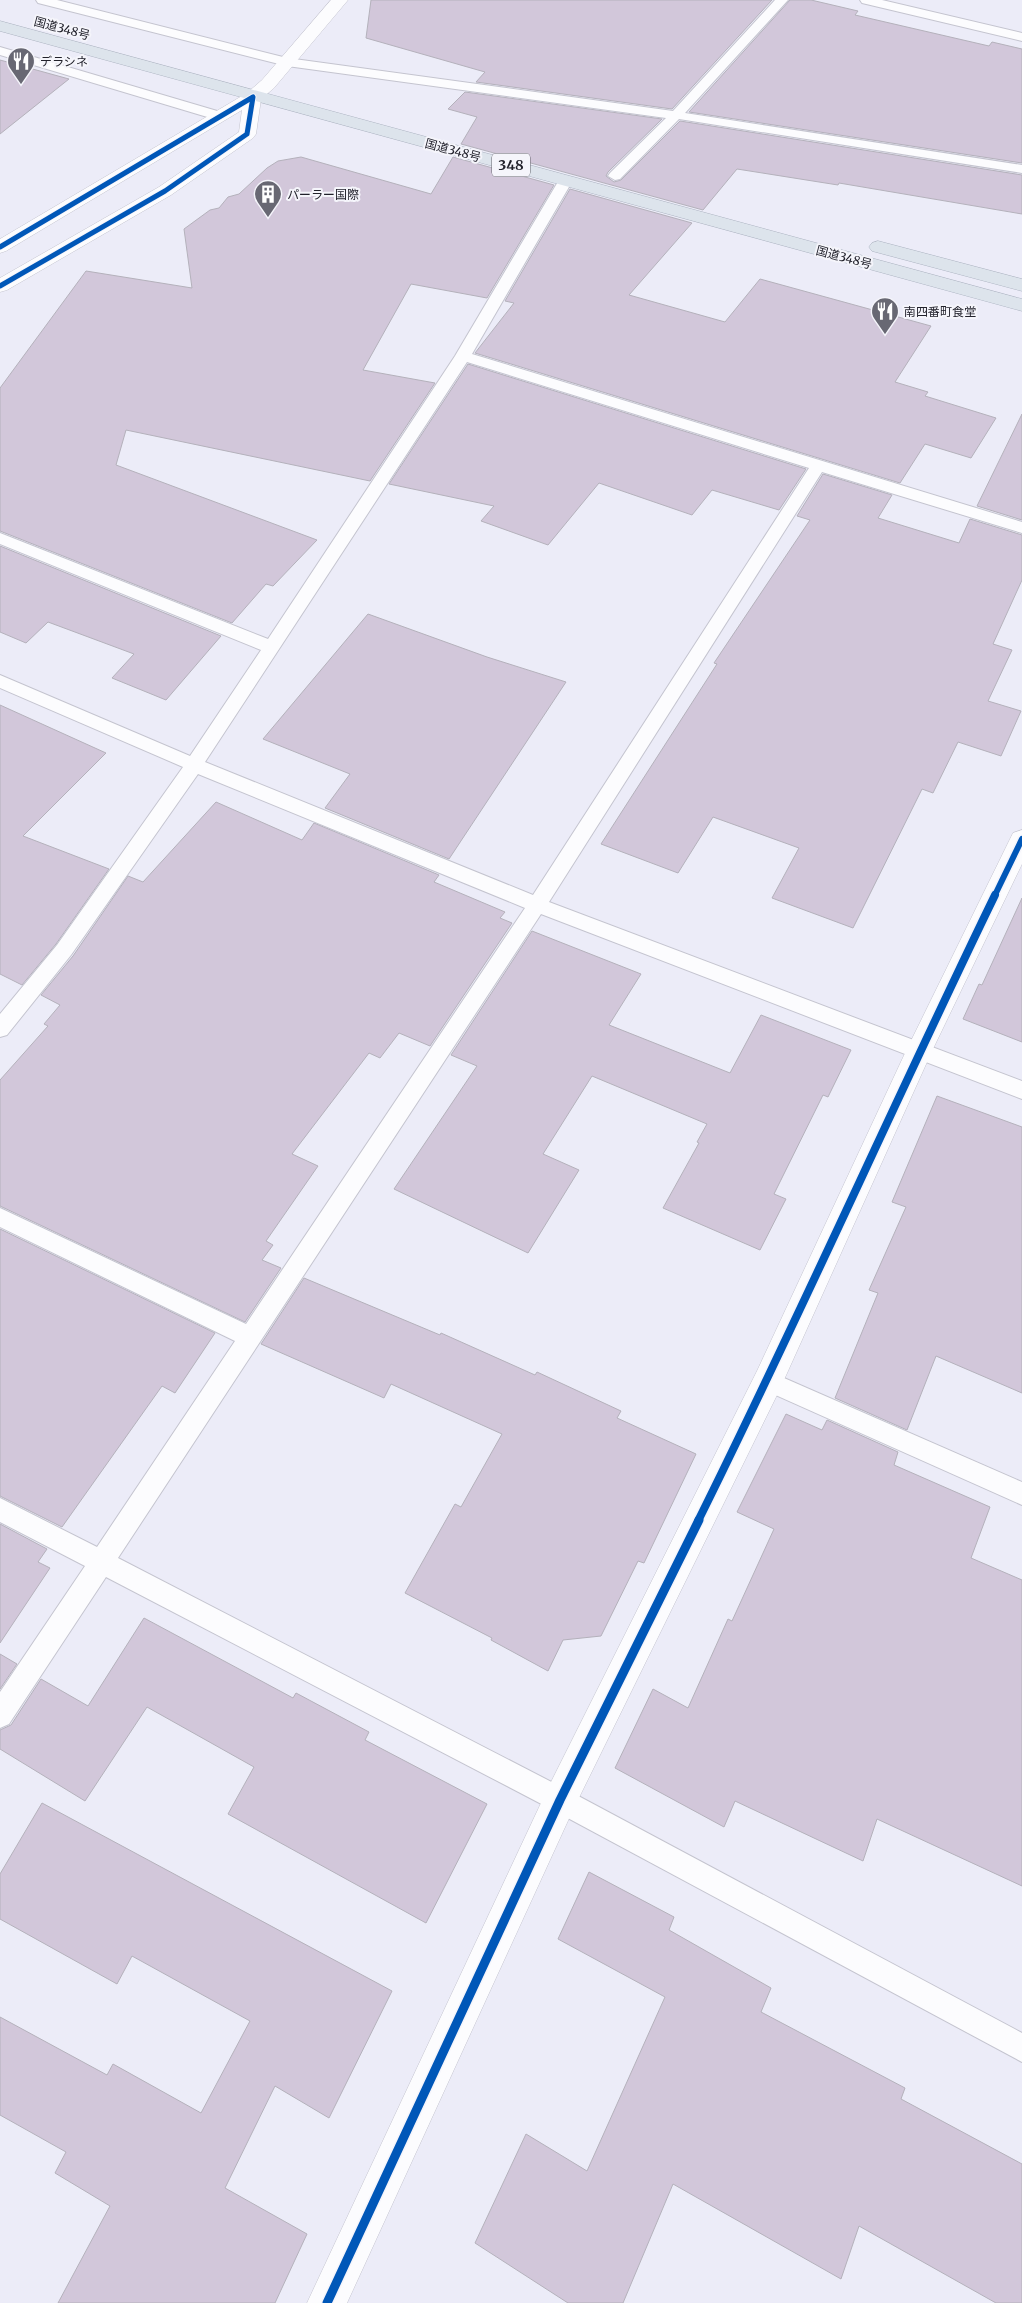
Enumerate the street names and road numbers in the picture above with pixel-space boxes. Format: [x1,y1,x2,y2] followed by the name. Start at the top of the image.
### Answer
[32,13,92,43] street label: 国道348号
[423,135,483,165] street label: 国道348号
[492,154,530,176] road number: 348
[814,242,874,272] street label: 国道348号

